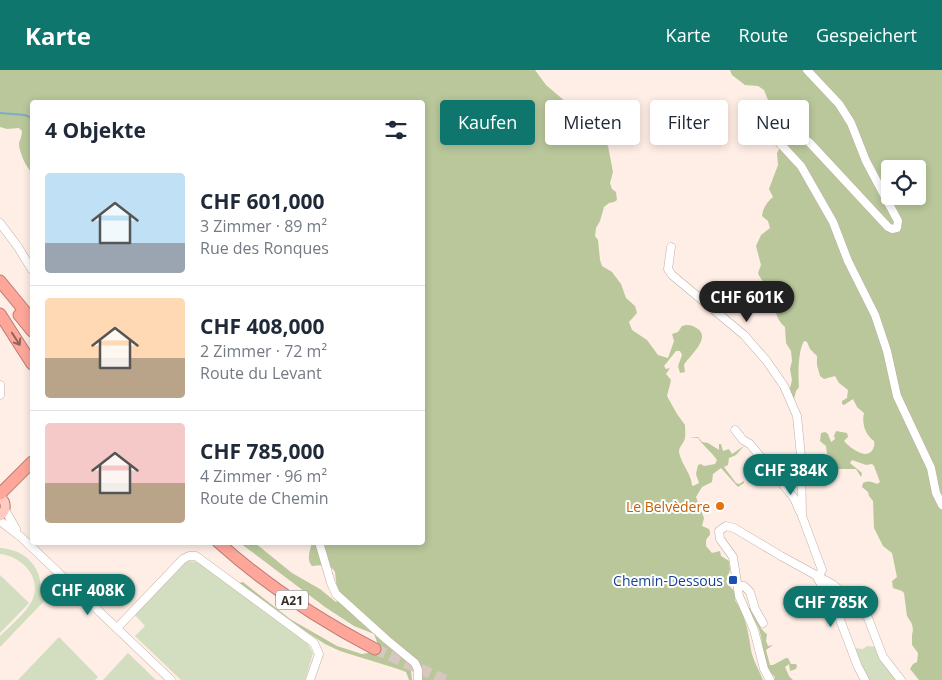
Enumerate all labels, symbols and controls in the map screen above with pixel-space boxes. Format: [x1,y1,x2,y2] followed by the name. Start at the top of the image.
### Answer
[25,19,91,52] text: Karte
[666,23,711,47] text: Karte
[739,23,788,47] text: Route
[816,23,917,47] text: Gespeichert
[440,100,535,145] chip: Kaufen
[545,100,640,145] chip: Mieten
[650,100,728,145] chip: Filter
[738,100,809,145] chip: Neu
[45,116,146,144] text: 4 Objekte
[382,116,410,144] icon: filters
[881,160,926,205] map controls
[881,160,926,205] button: locate
[200,187,324,215] text: CHF 601,000
[85,193,145,253] icon: home
[200,215,327,237] text: 3 Zimmer · 89 m²
[200,237,329,259] text: Rue des Ronques
[695,280,799,323] pin: CHF 601K
[710,286,784,308] text: CHF 601K
[200,312,324,340] text: CHF 408,000
[85,318,145,378] icon: home
[11,332,21,346] one-way arrow
[200,340,327,362] text: 2 Zimmer · 72 m²
[200,362,322,384] text: Route du Levant
[200,437,324,465] text: CHF 785,000
[85,443,145,503] icon: home
[739,454,843,496] pin: CHF 384K
[754,459,828,481] text: CHF 384K
[200,465,327,487] text: 4 Zimmer · 96 m²
[200,487,329,509] text: Route de Chemin
[626,497,710,516] place label: Le Belvèdere
[714,500,726,512] marker: Le Belvèdere
[613,571,723,590] place label: Chemin-Dessous
[36,574,140,616] pin: CHF 408K
[727,574,739,586] marker: Chemin-Dessous
[51,579,125,601] text: CHF 408K
[779,586,883,628] pin: CHF 785K
[276,590,308,610] road number: A21
[794,591,868,613] text: CHF 785K

